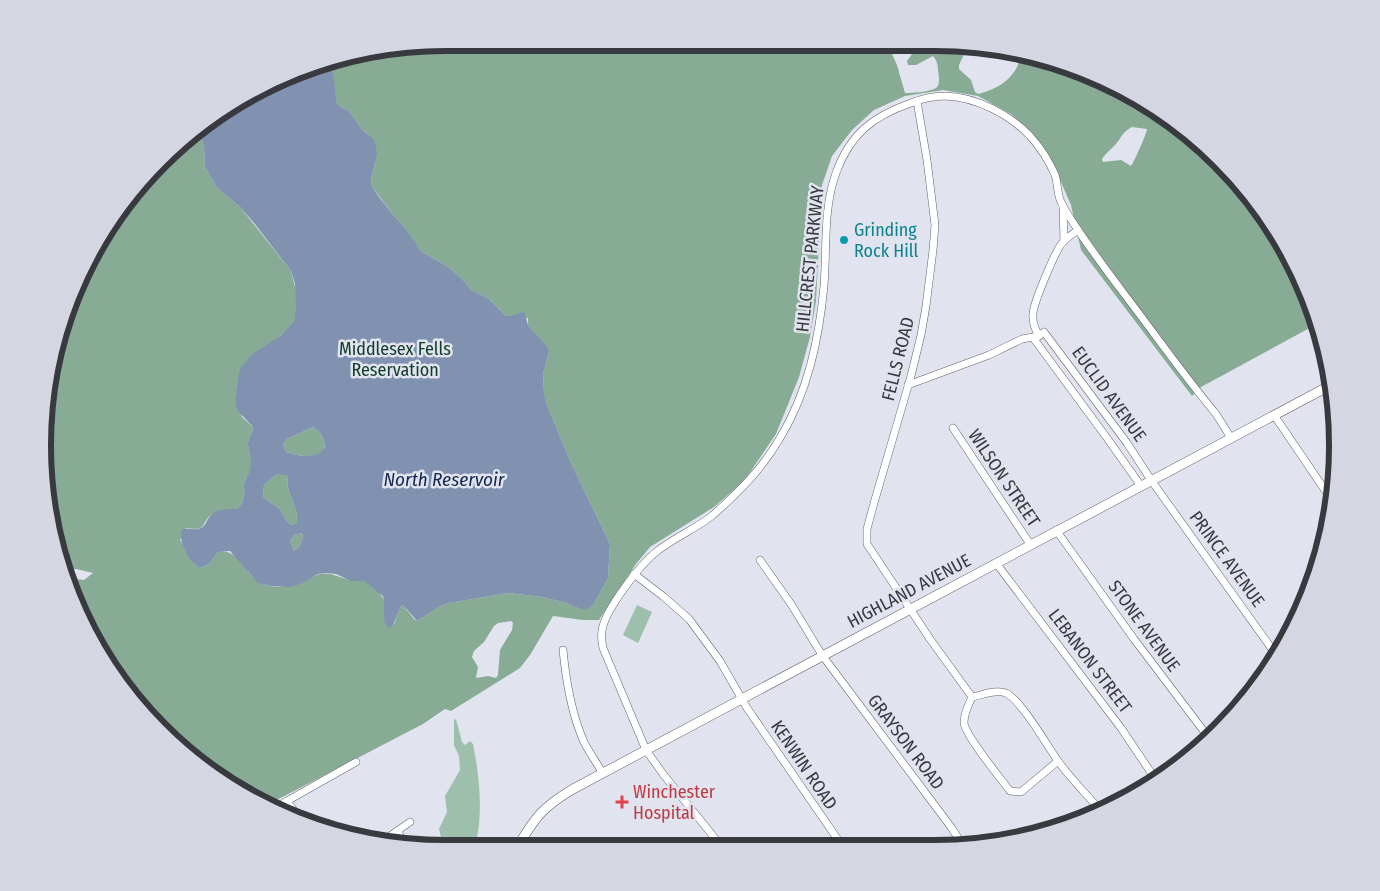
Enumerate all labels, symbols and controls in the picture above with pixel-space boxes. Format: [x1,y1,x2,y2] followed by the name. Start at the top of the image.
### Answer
[791,185,829,333] street label: HILLCREST PARKWAY
[854,219,919,262] place label: Grinding Rock Hill
[838,234,850,246] marker: Grinding Rock Hill
[877,315,919,403] street label: FELLS ROAD
[339,338,451,381] park label: Middlesex Fells Reservation
[1067,342,1151,446] street label: EUCLID AVENUE
[963,425,1045,532] street label: WILSON STREET
[384,468,506,491] water label: North Reservoir
[1185,507,1269,611] street label: PRINCE AVENUE
[843,549,975,633] street label: HIGHLAND AVENUE
[1103,576,1185,676] street label: STONE AVENUE
[1044,604,1137,718] street label: LEBANON STREET
[863,690,949,794] street label: GRAYSON ROAD
[766,716,842,814] street label: KENWIN ROAD
[633,781,716,824] place label: Winchester Hospital
[615,795,629,809] marker: Winchester Hospital

